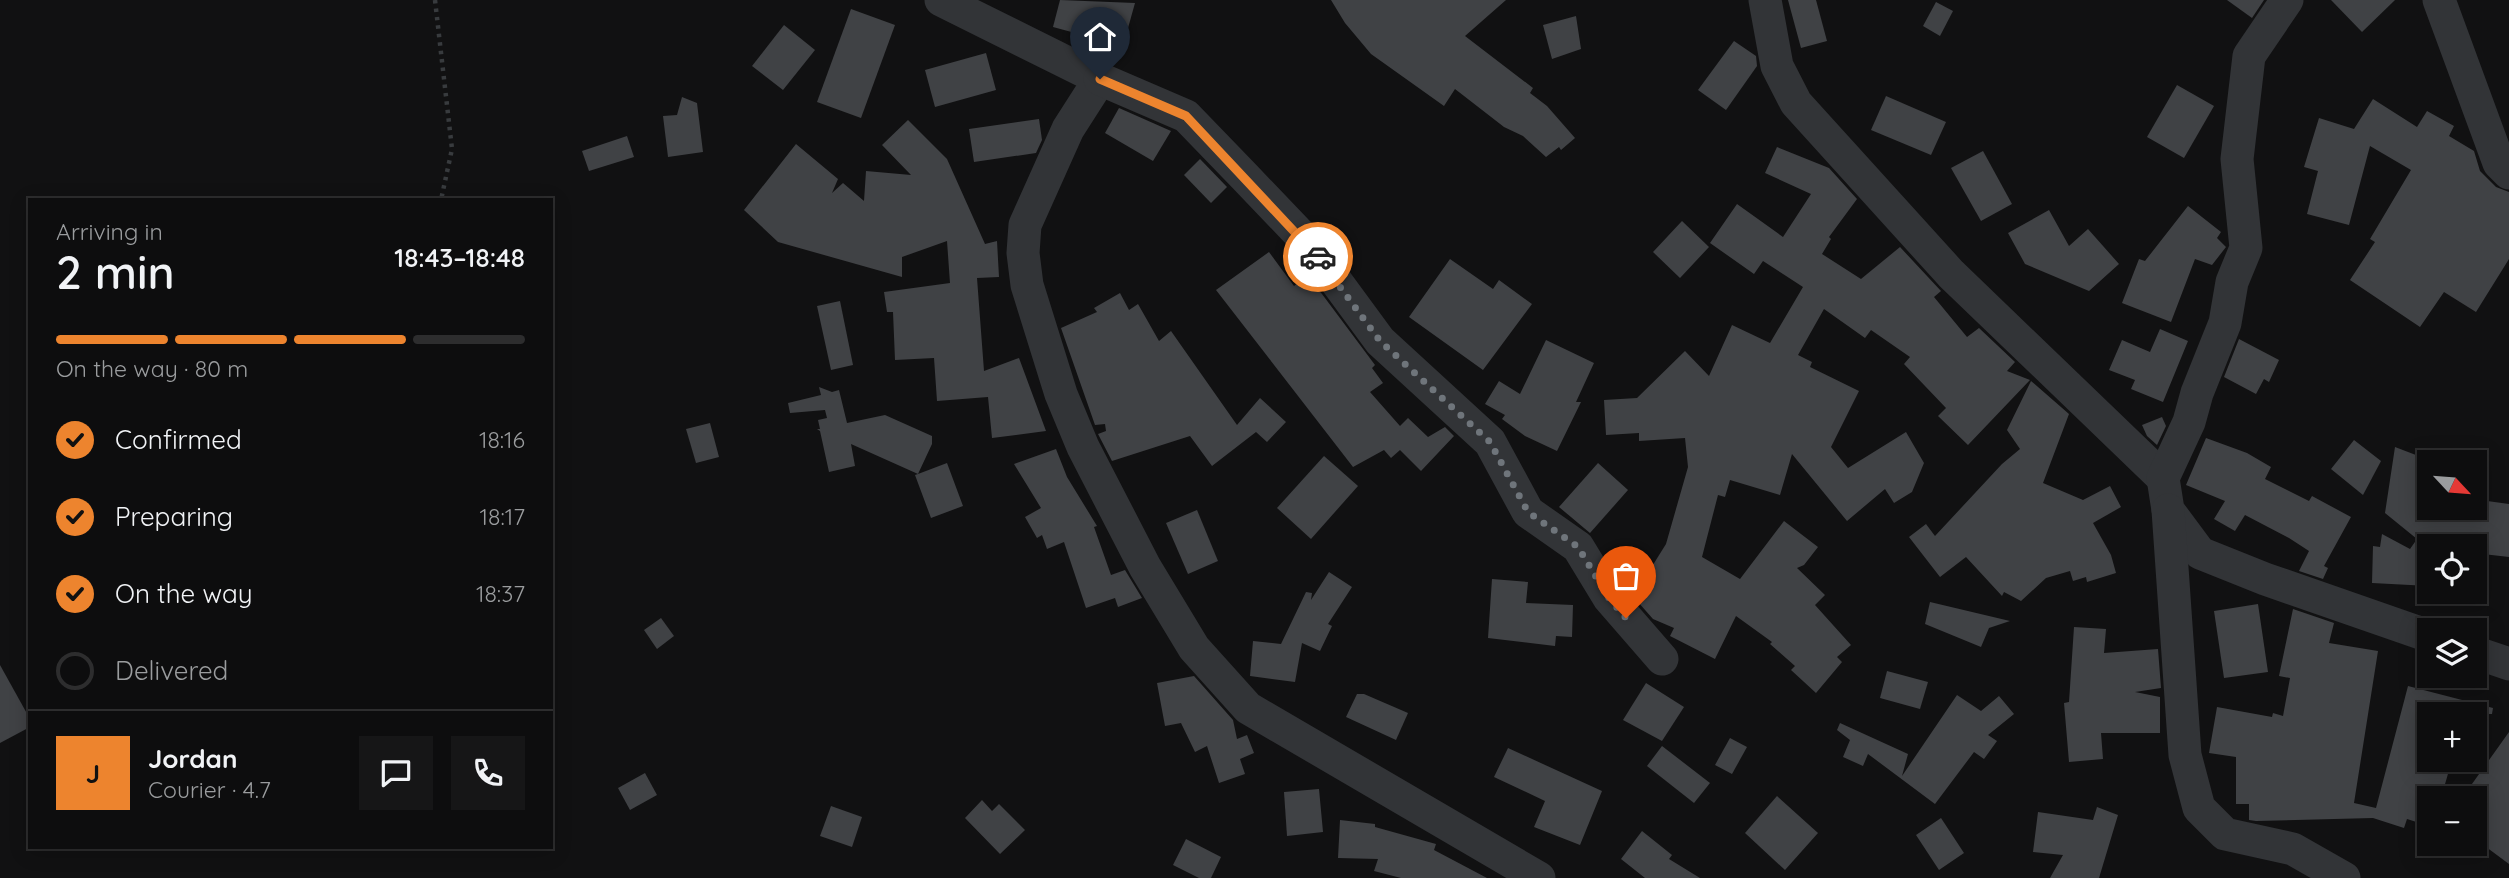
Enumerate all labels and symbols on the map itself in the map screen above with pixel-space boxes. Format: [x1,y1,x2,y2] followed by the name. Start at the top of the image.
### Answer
[1070,7,1130,79] pin
[1283,222,1353,292] courier
[2417,450,2487,520] north arrow
[1596,546,1656,618] pin

